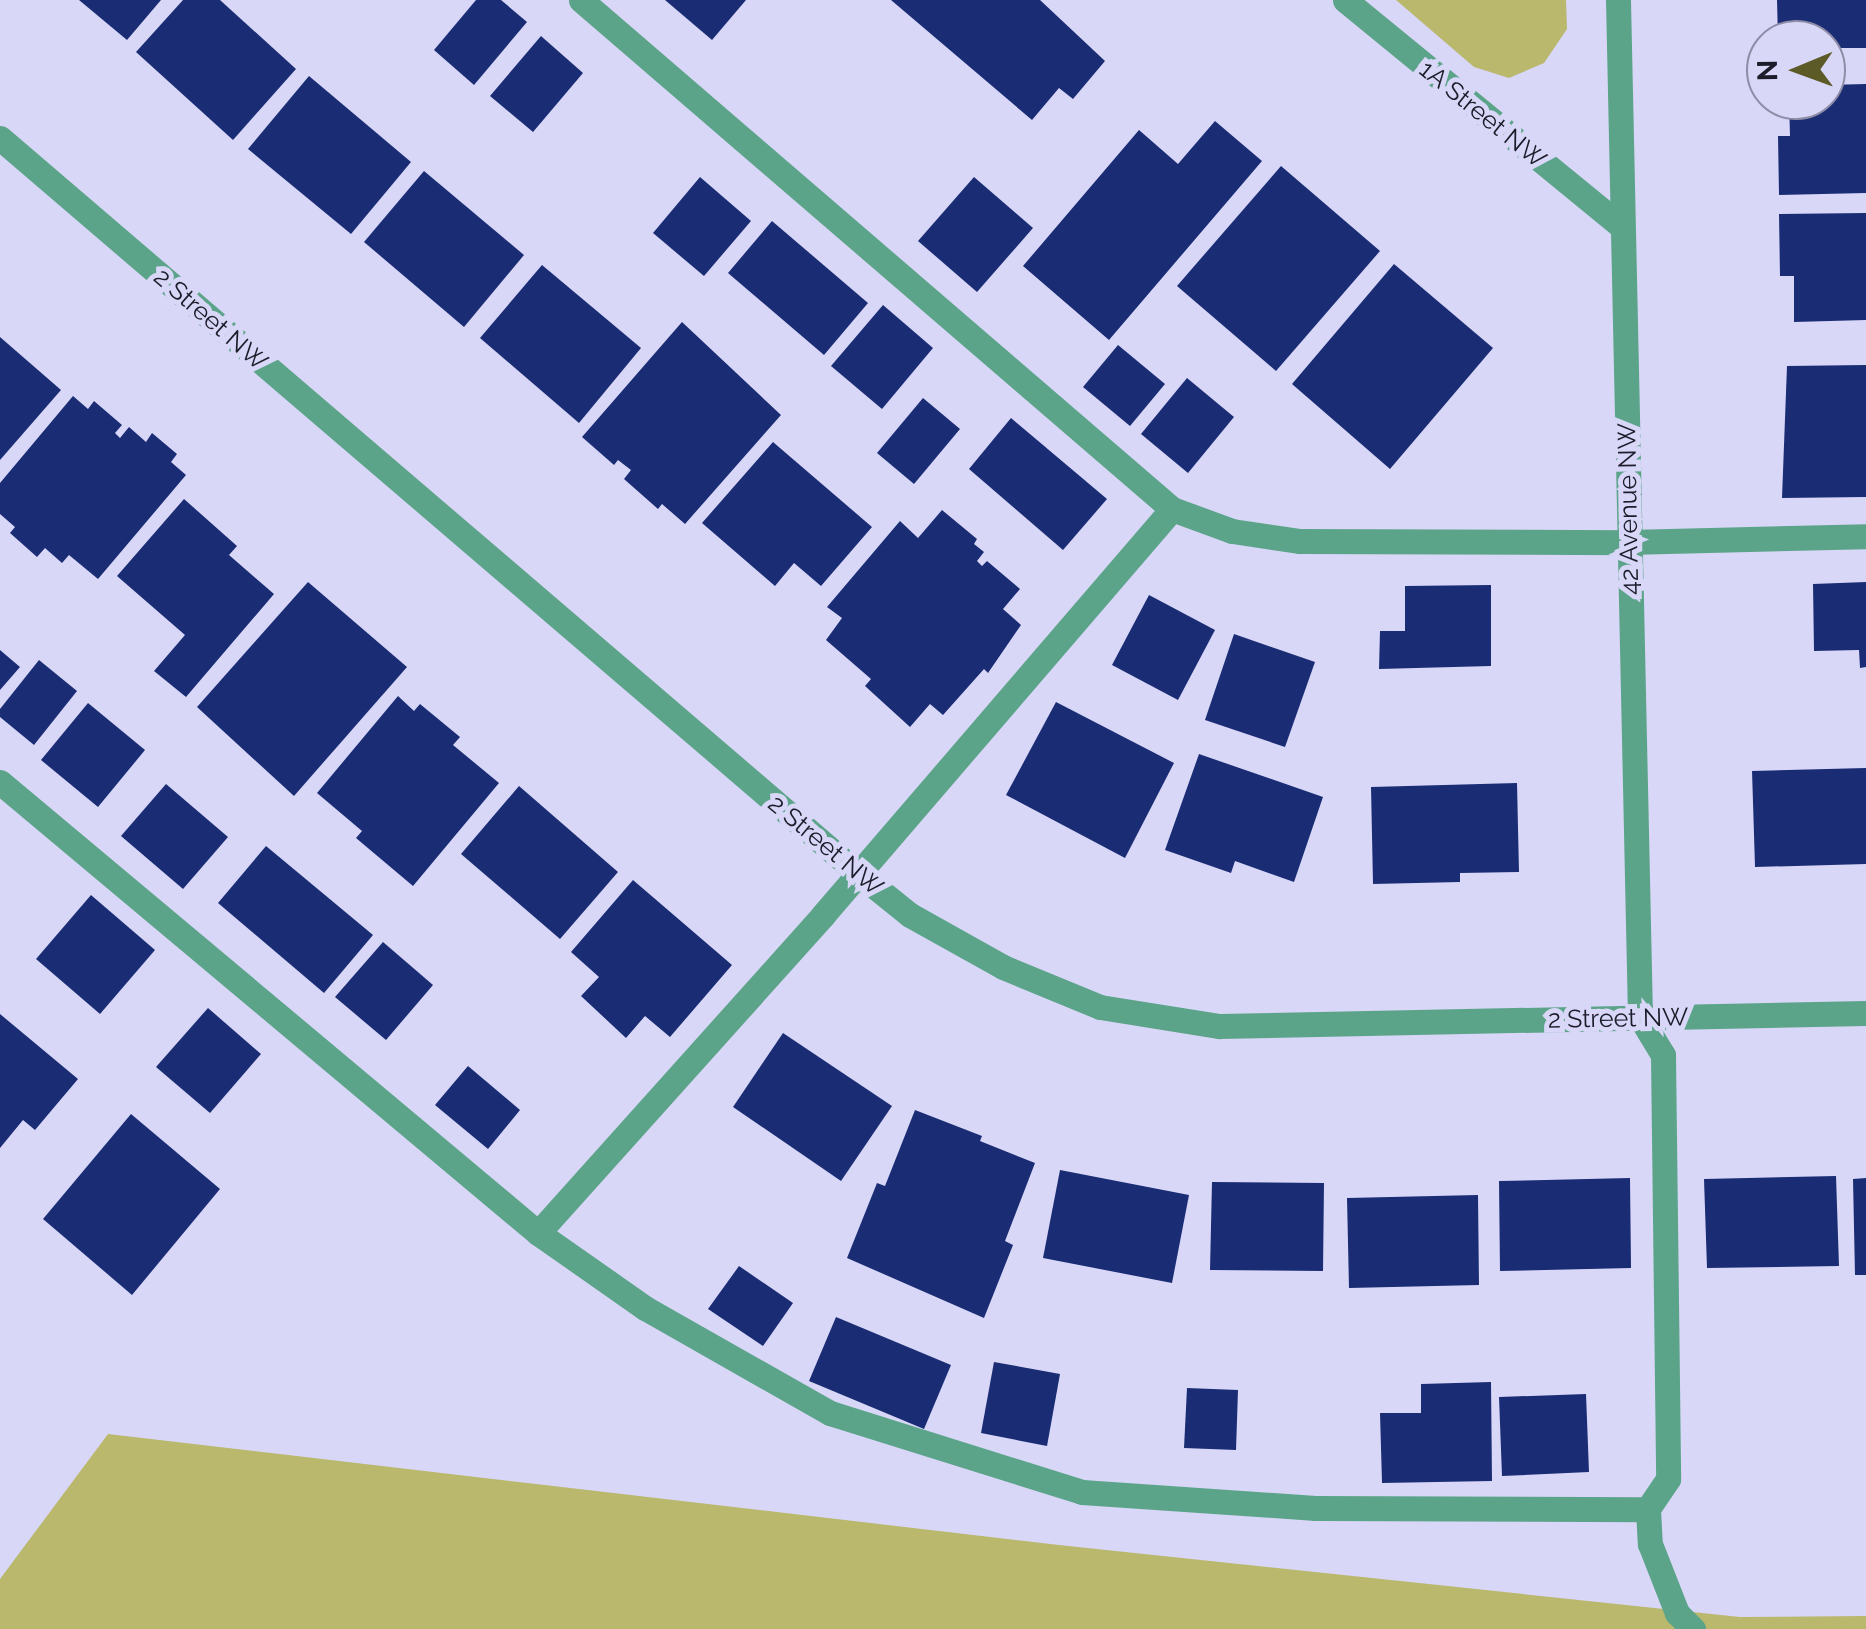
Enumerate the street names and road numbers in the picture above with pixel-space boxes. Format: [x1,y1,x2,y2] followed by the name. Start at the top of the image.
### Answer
[1413,54,1553,174] street label: 1A Street NW
[148,262,274,376] street label: 2 Street NW
[1611,422,1645,596] street label: 42 Avenue NW
[763,788,889,902] street label: 2 Street NW
[1547,1002,1689,1034] street label: 2 Street NW

